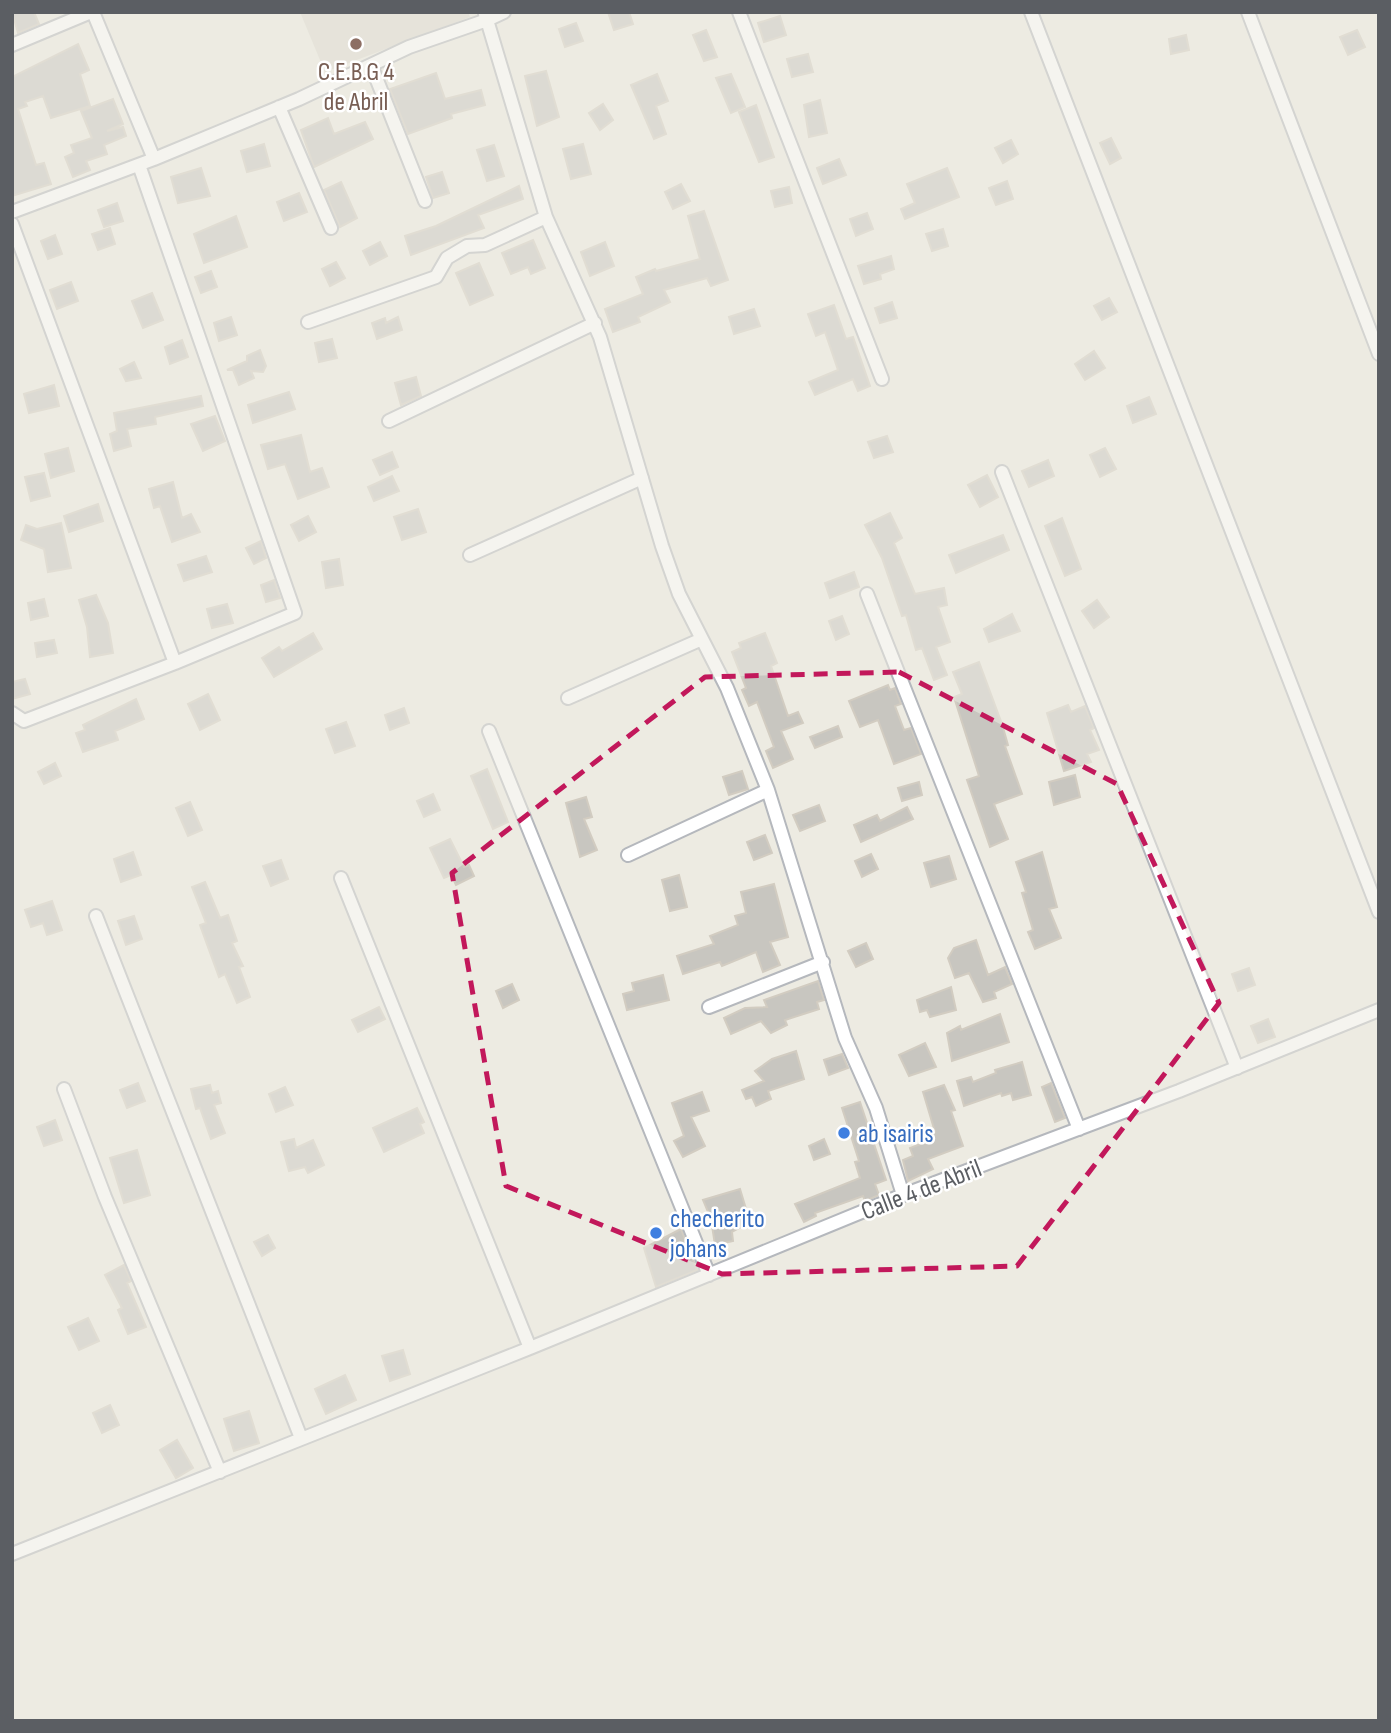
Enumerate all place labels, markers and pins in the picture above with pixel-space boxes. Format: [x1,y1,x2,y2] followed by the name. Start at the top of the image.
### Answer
[348,36,364,52] marker: C.E.B.G 4 de Abril
[318,57,394,118] place label: C.E.B.G 4 de Abril
[858,1119,933,1150] place label: ab isairis
[836,1125,852,1141] marker: ab isairis
[669,1204,765,1265] place label: checherito johans
[648,1225,664,1241] marker: checherito johans

